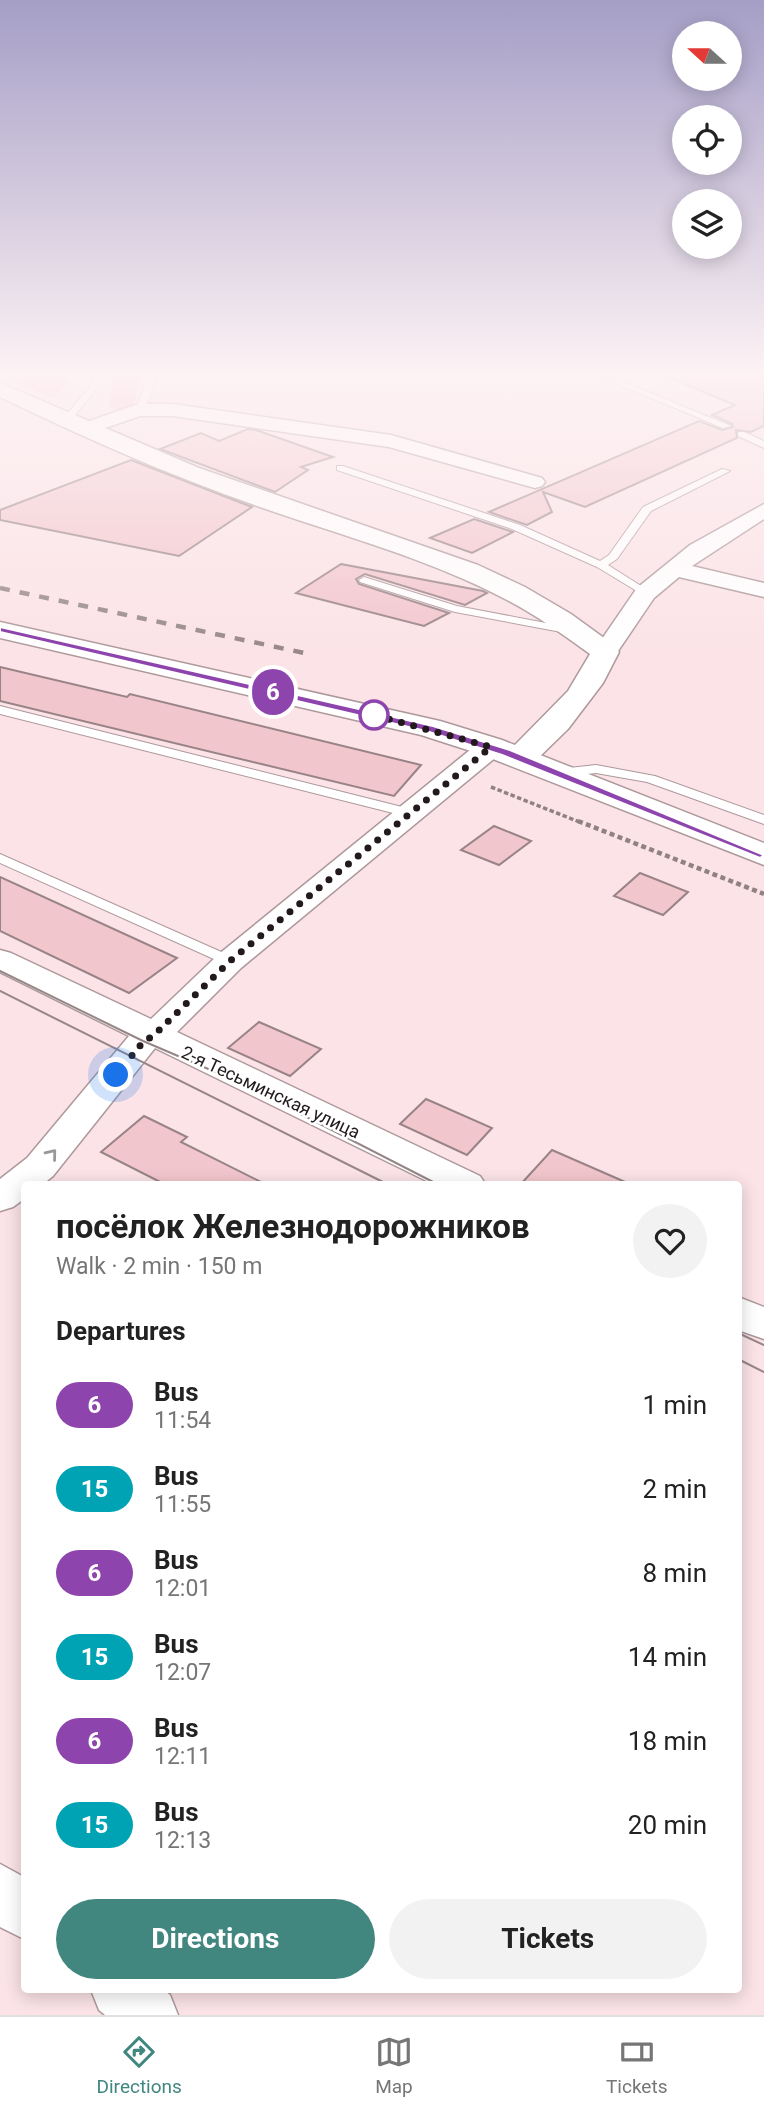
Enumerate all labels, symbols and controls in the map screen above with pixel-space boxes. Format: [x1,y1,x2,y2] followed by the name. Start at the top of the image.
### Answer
[672,21,742,91] north arrow
[672,21,742,259] map controls
[672,105,742,175] button: locate
[672,189,742,259] button: layers
[250,669,296,715] line badge: 6
[266,678,280,706] text: 6
[359,700,389,730] unlabelled marker
[178,1041,364,1143] street label: 2-я Тесьминская улица
[98,1057,133,1092] your location
[43,1149,56,1161] one-way arrow
[633,1204,707,1278] button: heart
[56,1207,530,1246] text: посёлок Железнодорожников
[56,1253,262,1280] text: Walk · 2 min · 150 m
[56,1316,186,1346] text: Departures
[154,1377,199,1407] text: Bus
[642,1390,707,1420] text: 1 min
[88,1391,101,1419] text: 6
[154,1407,211,1434] text: 11:54
[154,1461,199,1491] text: Bus
[642,1474,707,1504] text: 2 min
[81,1475,108,1503] text: 15
[154,1491,211,1518] text: 11:55
[154,1545,199,1575] text: Bus
[642,1558,707,1588] text: 8 min
[88,1559,101,1587] text: 6
[154,1575,211,1602] text: 12:01
[154,1629,199,1659] text: Bus
[628,1642,707,1672] text: 14 min
[81,1643,108,1671] text: 15
[154,1659,211,1686] text: 12:07
[154,1713,199,1743] text: Bus
[628,1726,707,1756] text: 18 min
[88,1727,101,1755] text: 6
[154,1743,211,1770] text: 12:11
[154,1797,199,1827] text: Bus
[628,1810,707,1840] text: 20 min
[81,1811,108,1839] text: 15
[154,1827,211,1854] text: 12:13
[56,1899,375,1979] button: Directions
[389,1899,707,1979] button: Tickets
[97,2033,182,2098] tab: Directions
[375,2033,413,2098] tab: Map
[606,2033,667,2098] tab: Tickets

